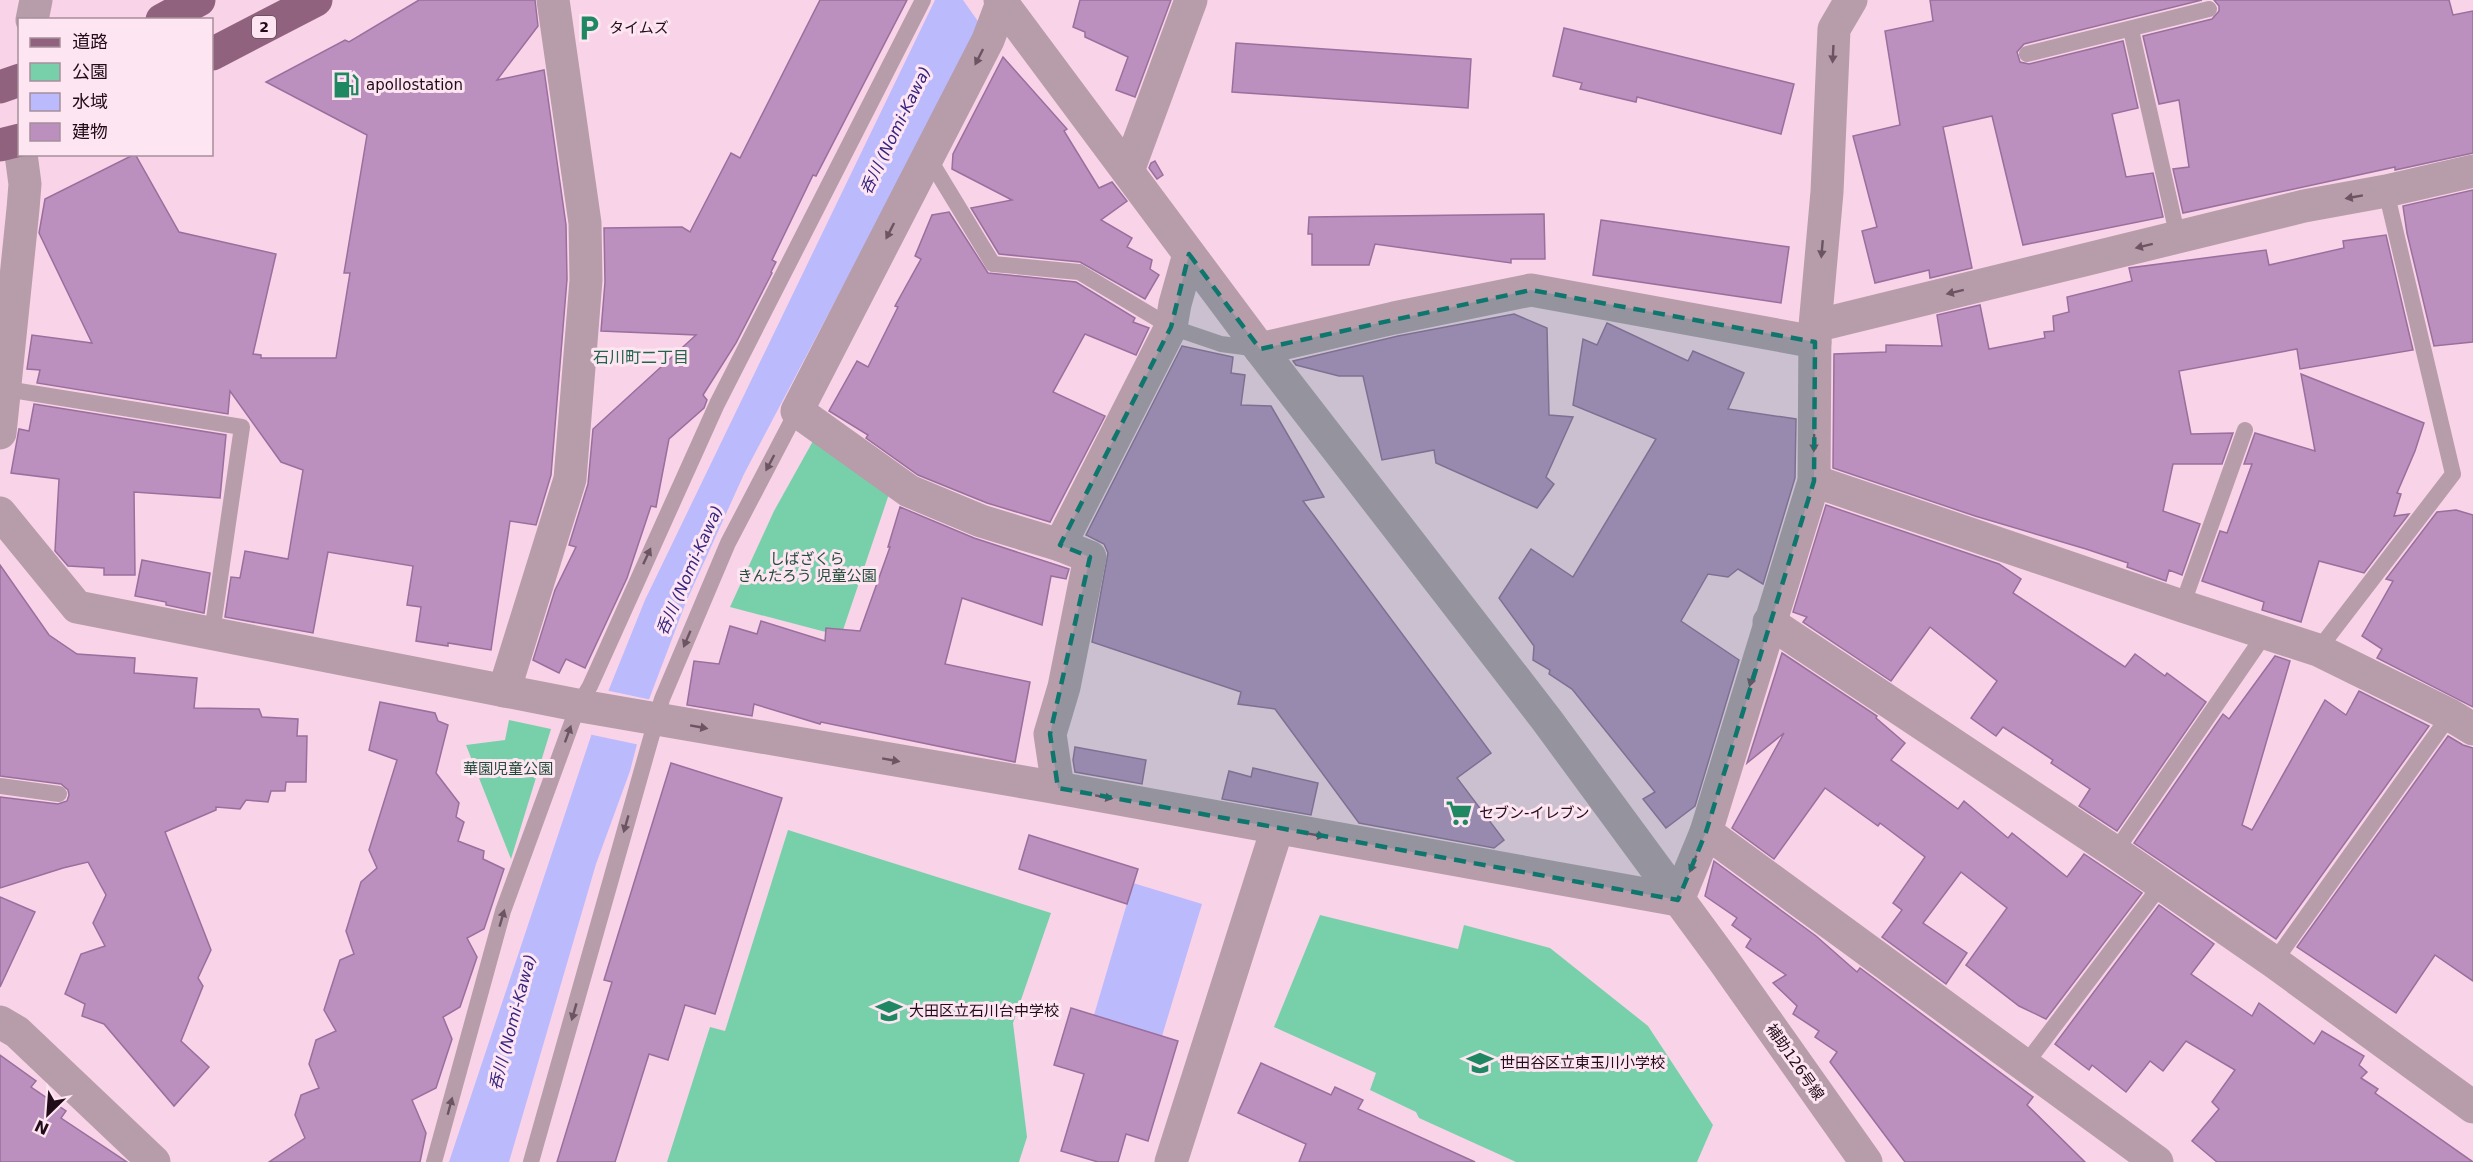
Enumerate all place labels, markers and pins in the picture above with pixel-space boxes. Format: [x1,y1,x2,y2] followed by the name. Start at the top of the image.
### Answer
[574,13,604,43] parking icon: タイムズ
[609,19,669,37] place label: タイムズ
[331,70,361,100] fuel station icon: apollostation
[366,76,463,94] place label: apollostation
[1444,798,1474,828] supermarket icon: セブン-イレブン
[1479,804,1589,822] place label: セブン-イレブン
[874,996,904,1026] school or university icon: 大田区立石川台中学校
[909,1002,1059,1020] place label: 大田区立石川台中学校
[1465,1048,1495,1078] school or university icon: 世田谷区立東玉川小学校
[1500,1054,1665,1072] place label: 世田谷区立東玉川小学校

